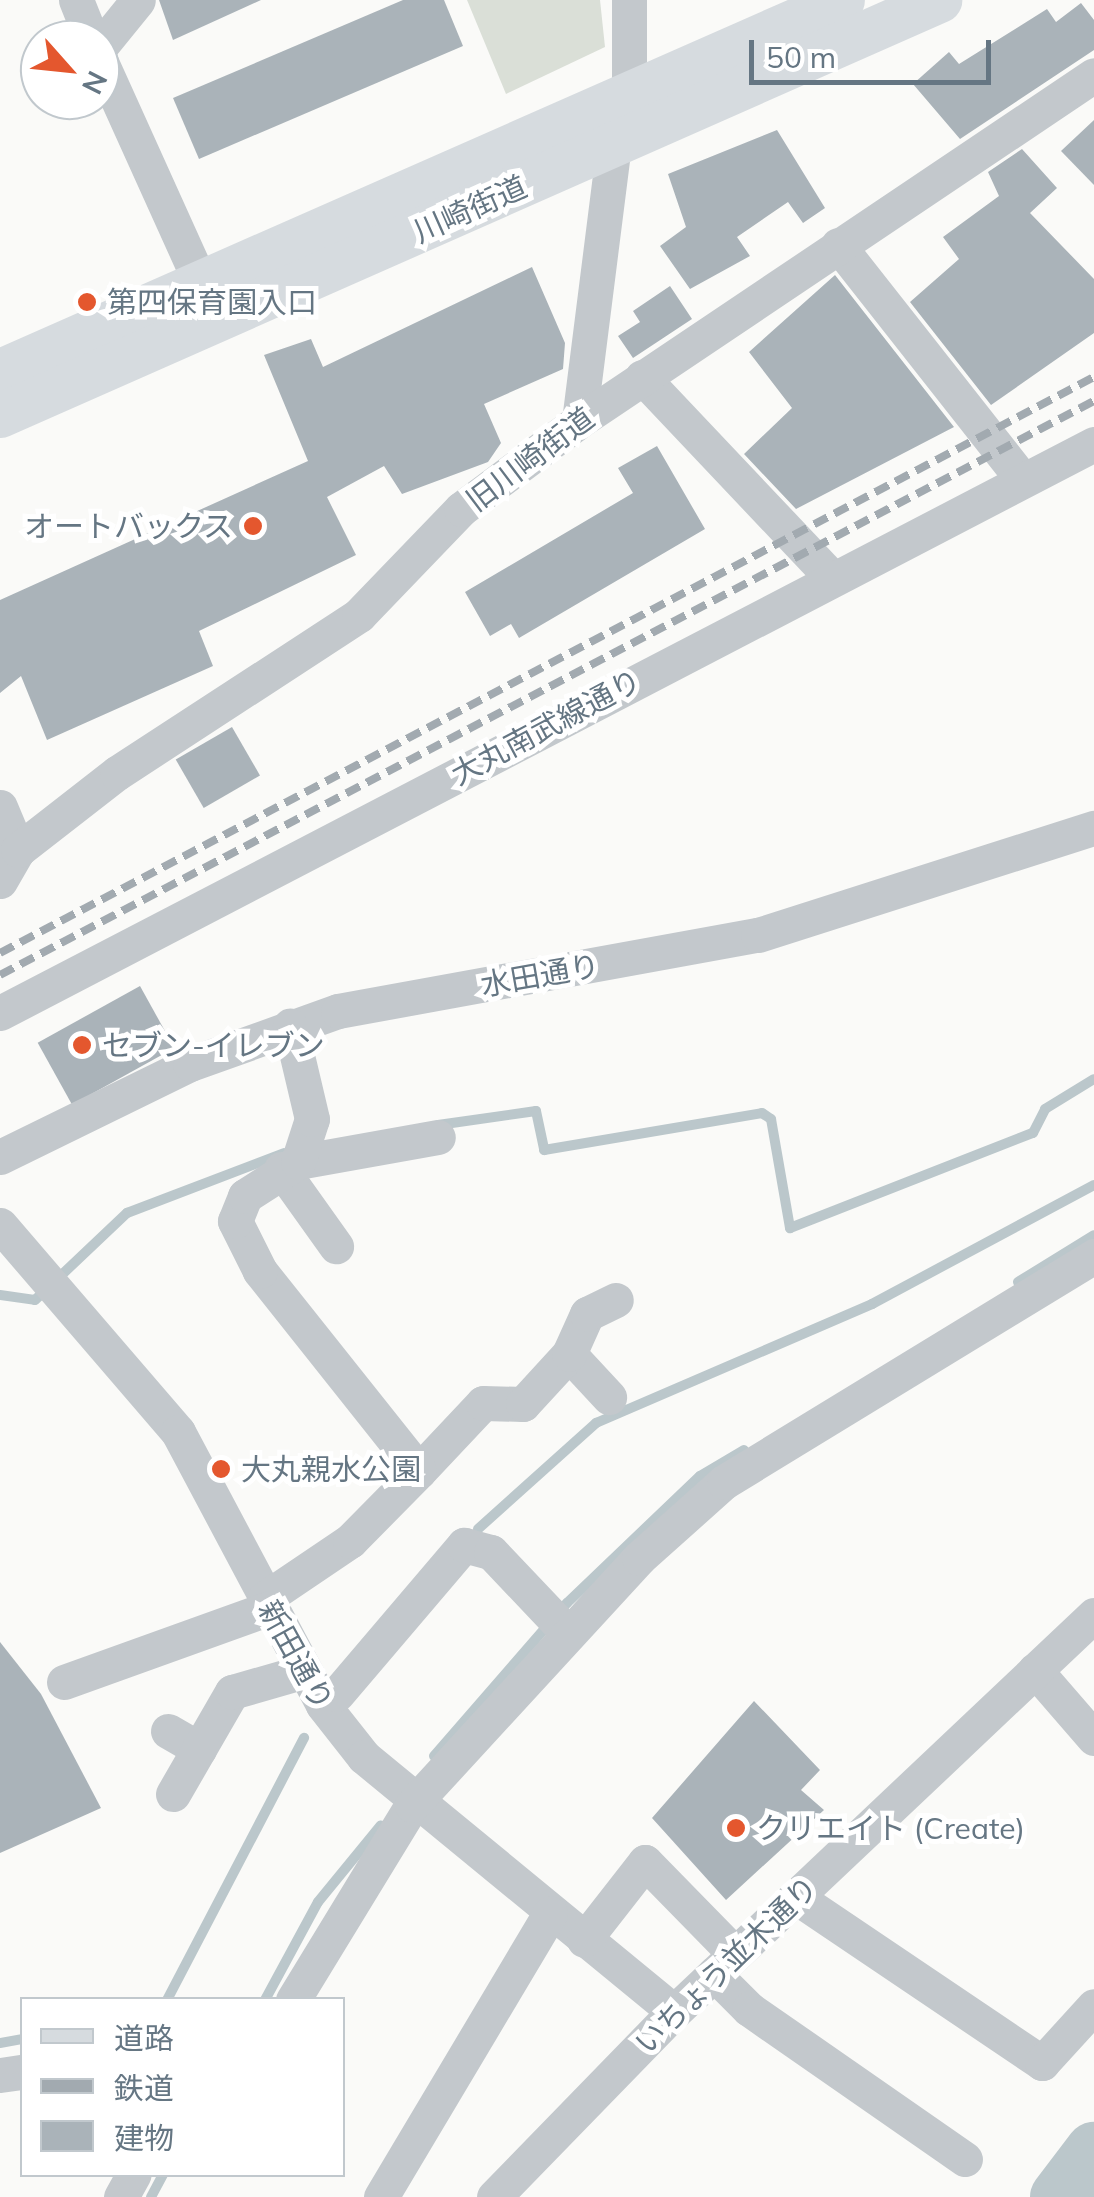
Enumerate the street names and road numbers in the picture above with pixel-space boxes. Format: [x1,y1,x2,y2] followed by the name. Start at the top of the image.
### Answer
[408,168,532,250] street label: 川崎街道
[459,399,601,519] street label: 旧川崎街道
[445,662,647,792] street label: 大丸南武線通り
[478,947,602,1003] street label: 水田通り
[251,1594,341,1716] street label: 新田通り
[627,1869,825,2061] street label: いちょう並木通り

